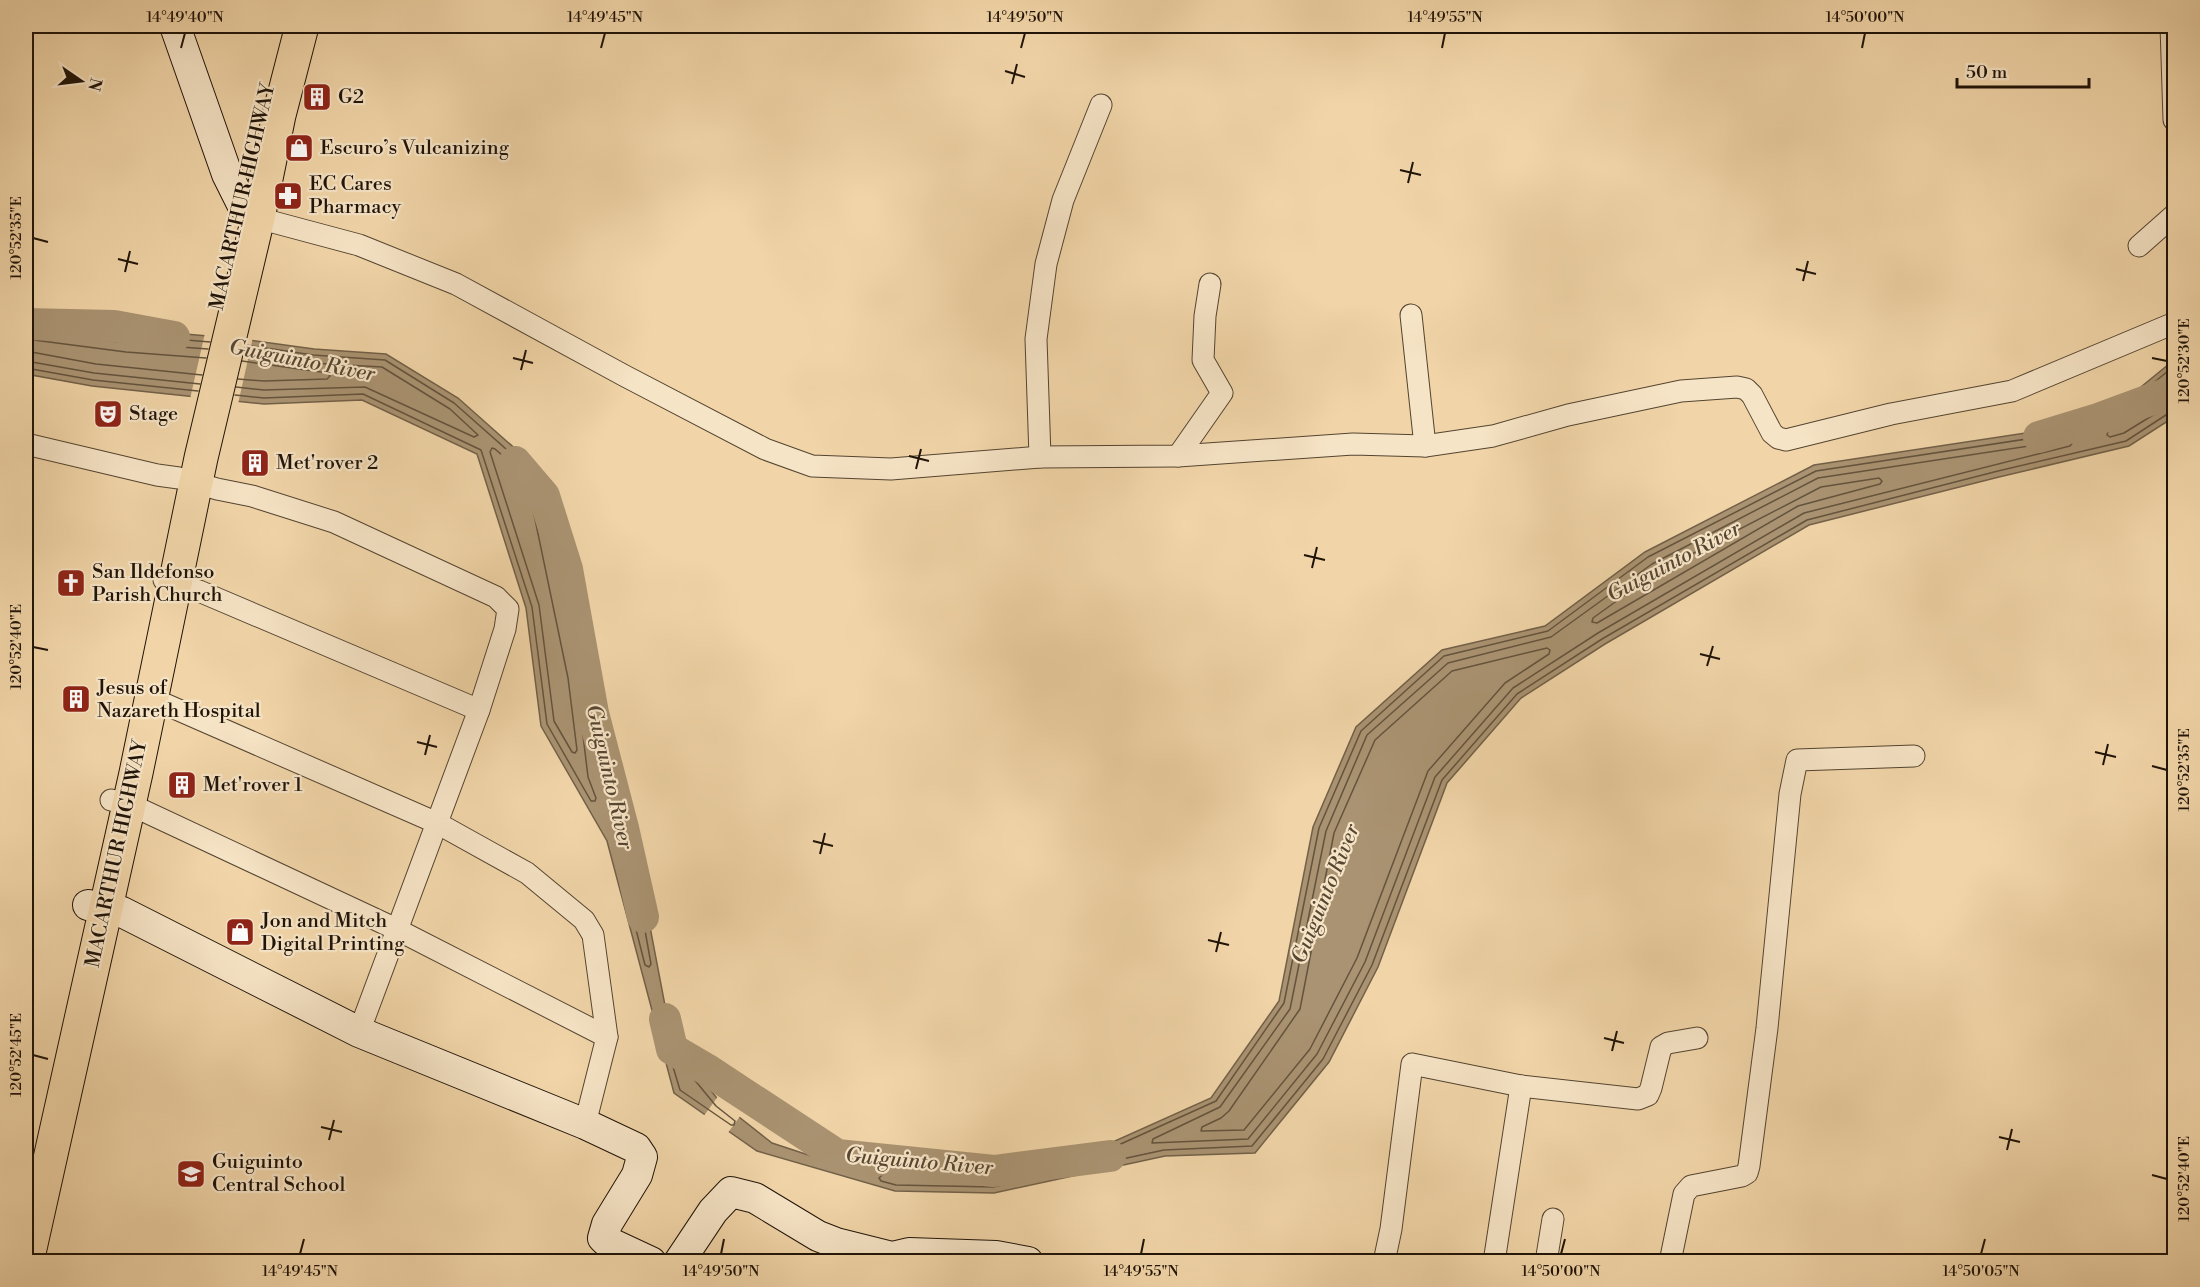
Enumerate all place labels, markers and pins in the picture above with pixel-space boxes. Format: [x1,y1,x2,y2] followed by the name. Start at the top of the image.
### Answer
[301,81,333,113] building icon: G2
[338,85,364,110] place label: G2
[283,132,315,164] shop icon: Escuro’s Vulcanizing
[320,136,510,161] place label: Escuro’s Vulcanizing
[309,172,401,220] place label: EC Cares Pharmacy
[272,180,304,212] pharmacy icon: EC Cares Pharmacy
[92,398,124,430] theatre icon: Stage
[129,402,178,427] place label: Stage
[239,447,271,479] building icon: Met'rover 2
[276,451,378,476] place label: Met'rover 2
[92,560,223,608] place label: San Ildefonso Parish Church
[55,567,87,599] church icon: San Ildefonso Parish Church
[96,676,261,724] place label: Jesus of Nazareth Hospital
[60,683,92,715] building icon: Jesus of Nazareth Hospital
[166,769,198,801] building icon: Met'rover 1
[203,773,303,798] place label: Met'rover 1
[260,909,405,957] place label: Jon and Mitch Digital Printing
[224,916,256,948] shop icon: Jon and Mitch Digital Printing
[212,1150,345,1198] place label: Guiguinto Central School
[175,1158,207,1190] school or university icon: Guiguinto Central School

